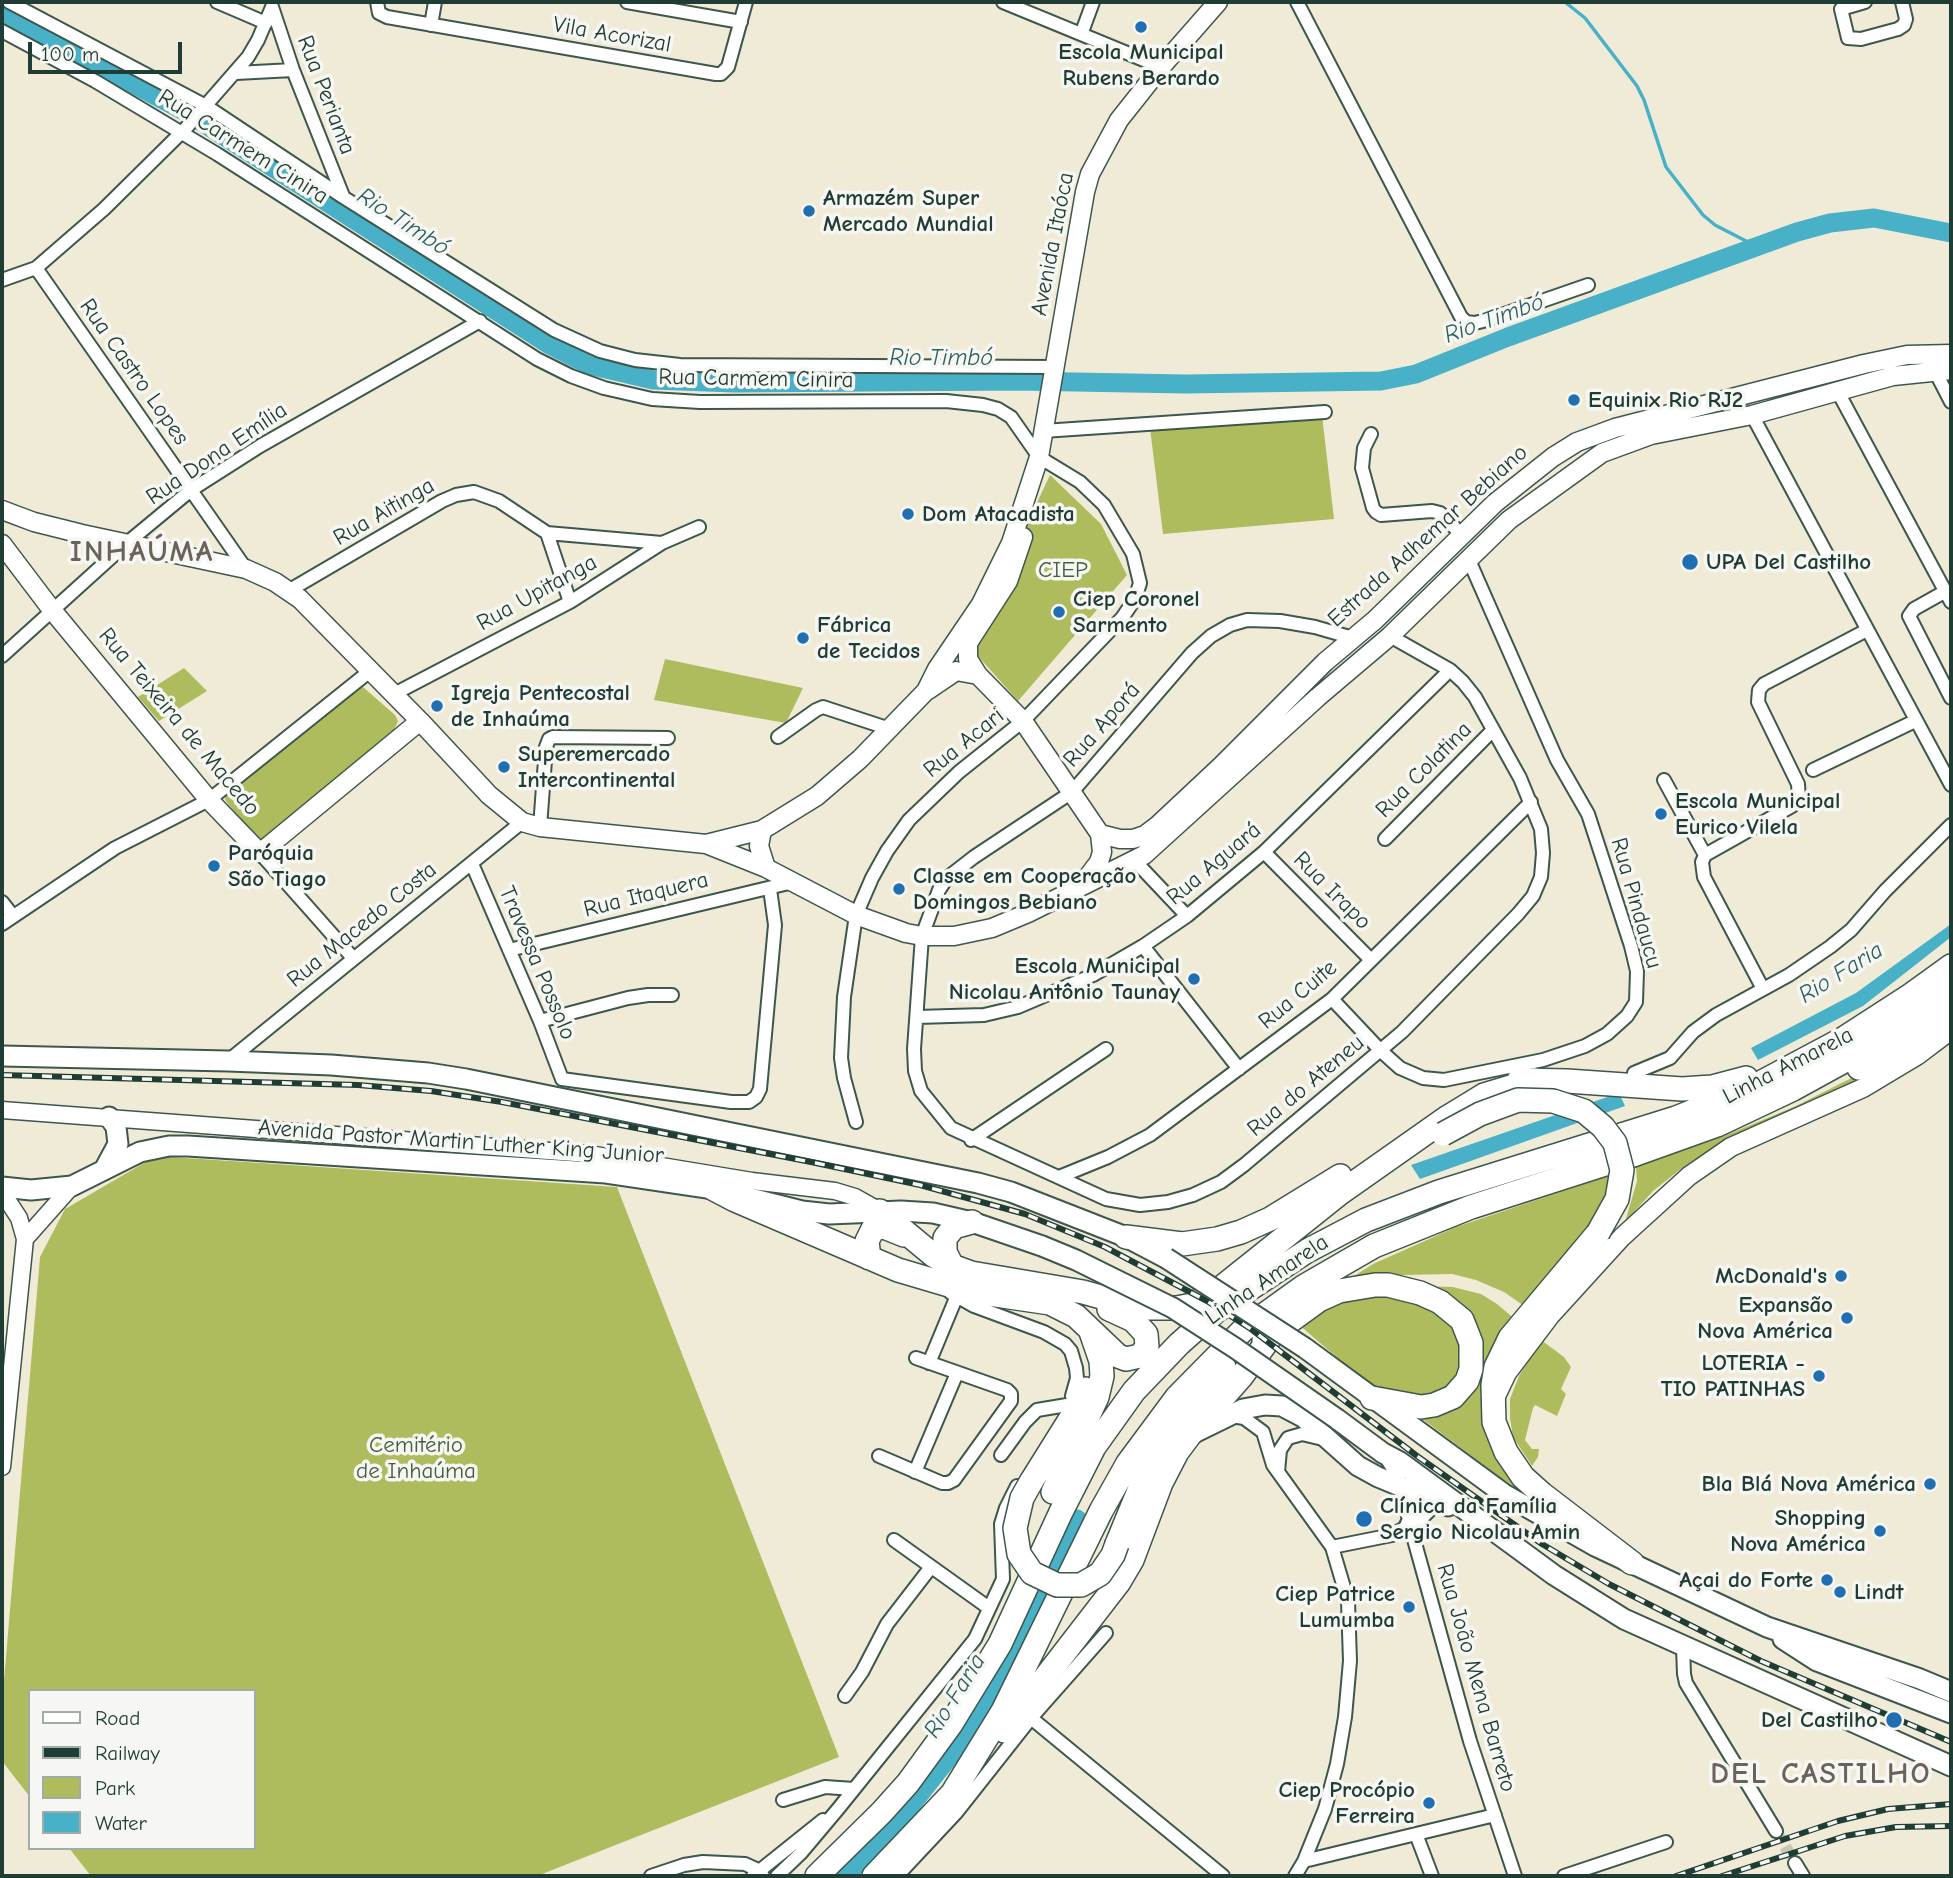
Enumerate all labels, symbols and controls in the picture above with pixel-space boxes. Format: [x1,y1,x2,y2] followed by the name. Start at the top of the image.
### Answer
[551,11,673,59] street label: Vila Acorizal
[1133,19,1149,35] marker: Escola Municipal Rubens Berardo
[32,28,186,72] scale bar
[291,32,361,158] street label: Rua Perianta
[1058,38,1224,92] place label: Escola Municipal Rubens Berardo
[41,42,99,66] text: 100 m
[153,84,333,210] street label: Rua Carmem Cinira
[1026,170,1080,318] street label: Avenida Itaóca
[352,182,454,262] water label: Rio Timbó
[823,184,994,238] place label: Armazém Super Mercado Mundial
[801,203,817,219] marker: Armazém Super Mercado Mundial
[1440,288,1548,350] water label: Rio Timbó
[73,294,195,450] street label: Rua Castro Lopes
[889,344,993,372] water label: Rio Timbó
[658,363,854,395] street label: Rua Carmem Cinira
[1588,386,1743,414] place label: Equinix Rio RJ2
[1566,392,1582,408] marker: Equinix Rio RJ2
[141,397,293,511] street label: Rua Dona Emília
[1322,439,1534,633] street label: Estrada Adhemar Bebiano
[329,472,439,552] street label: Rua Aitinga
[922,500,1075,528] place label: Dom Atacadista
[900,506,916,522] marker: Dom Atacadista
[71,535,213,571] district label: INHAÚMA
[1706,548,1871,576] place label: UPA Del Castilho
[472,549,602,637] street label: Rua Upitanga
[1680,552,1700,572] marker: UPA Del Castilho
[1038,556,1088,584] park label: CIEP
[1073,585,1200,639] place label: Ciep Coronel Sarmento
[1051,604,1067,620] marker: Ciep Coronel Sarmento
[817,611,920,665] place label: Fábrica de Tecidos
[92,622,266,822] street label: Rua Teixeira de Macedo
[795,630,811,646] marker: Fábrica de Tecidos
[1058,677,1146,773] street label: Rua Aporá
[451,679,630,733] place label: Igreja Pentecostal de Inhaúma
[429,698,445,714] marker: Igreja Pentecostal de Inhaúma
[918,702,1010,784] street label: Rua Acari
[1370,716,1478,824] street label: Rua Colatina
[518,740,675,794] place label: Superemercado Intercontinental
[496,759,512,775] marker: Superemercado Intercontinental
[1675,787,1840,841] place label: Escola Municipal Eurico Vilela
[1653,806,1669,822] marker: Escola Municipal Eurico Vilela
[1161,817,1267,911] street label: Rua Aguará
[1604,835,1668,971] street label: Rua Pindaucu
[228,839,326,893] place label: Paróquia São Tiago
[1287,846,1377,936] street label: Rua Irapo
[282,856,442,994] street label: Rua Macedo Costa
[206,858,222,874] marker: Paróquia São Tiago
[913,862,1136,916] place label: Classe em Cooperação Domingos Bebiano
[581,866,711,924] street label: Rua Itaquera
[891,881,907,897] marker: Classe em Cooperação Domingos Bebiano
[492,882,582,1044] street label: Travessa Possolo
[1794,936,1888,1010] water label: Rio Faria
[949,952,1180,1006] place label: Escola Municipal Nicolau Antônio Taunay
[1253,954,1343,1036] street label: Rua Cuite
[1186,971,1202,987] marker: Escola Municipal Nicolau Antônio Taunay
[1718,1021,1858,1111] street label: Linha Amarela
[1242,1029,1370,1143] street label: Rua do Ateneu
[257,1114,665,1170] street label: Avenida Pastor Martin Luther King Junior
[1200,1229,1334,1331] street label: Linha Amarela
[1715,1262,1827,1290] place label: McDonald's
[1833,1268,1849,1284] marker: McDonald's
[1697,1291,1833,1345] place label: Expansão Nova América
[1839,1310,1855,1326] marker: Expansão Nova América
[1661,1349,1805,1403] place label: LOTERIA - TIO PATINHAS
[1811,1368,1827,1384] marker: LOTERIA - TIO PATINHAS
[356,1431,476,1485] park label: Cemitério de Inhaúma
[1702,1470,1916,1498] place label: Bla Blá Nova América
[1922,1476,1938,1492] marker: Bla Blá Nova América
[1380,1492,1580,1546] place label: Clínica da Família Sergio Nicolau Amin
[1730,1504,1866,1558] place label: Shopping Nova América
[1354,1509,1374,1529] marker: Clínica da Família Sergio Nicolau Amin
[1872,1523,1888,1539] marker: Shopping Nova América
[1430,1561,1522,1795] street label: Rua João Mena Barreto
[1679,1566,1813,1594] place label: Açai do Forte
[1819,1572,1835,1588] marker: Açai do Forte
[1854,1578,1903,1606] place label: Lindt
[1275,1580,1395,1634] place label: Ciep Patrice Lumumba
[1832,1584,1848,1600] marker: Lindt
[1401,1599,1417,1615] marker: Ciep Patrice Lumumba
[918,1649,992,1743] water label: Rio Faria
[28,1689,256,1850] legend
[95,1706,140,1730] text: Road
[1761,1706,1878,1734] place label: Del Castilho
[1884,1710,1904,1730] marker: Del Castilho
[95,1741,160,1765] text: Railway
[1712,1757,1930,1793] district label: DEL CASTILHO
[95,1776,135,1800] text: Park
[1278,1776,1415,1830] place label: Ciep Procópio Ferreira
[1421,1795,1437,1811] marker: Ciep Procópio Ferreira
[95,1811,147,1835] text: Water

